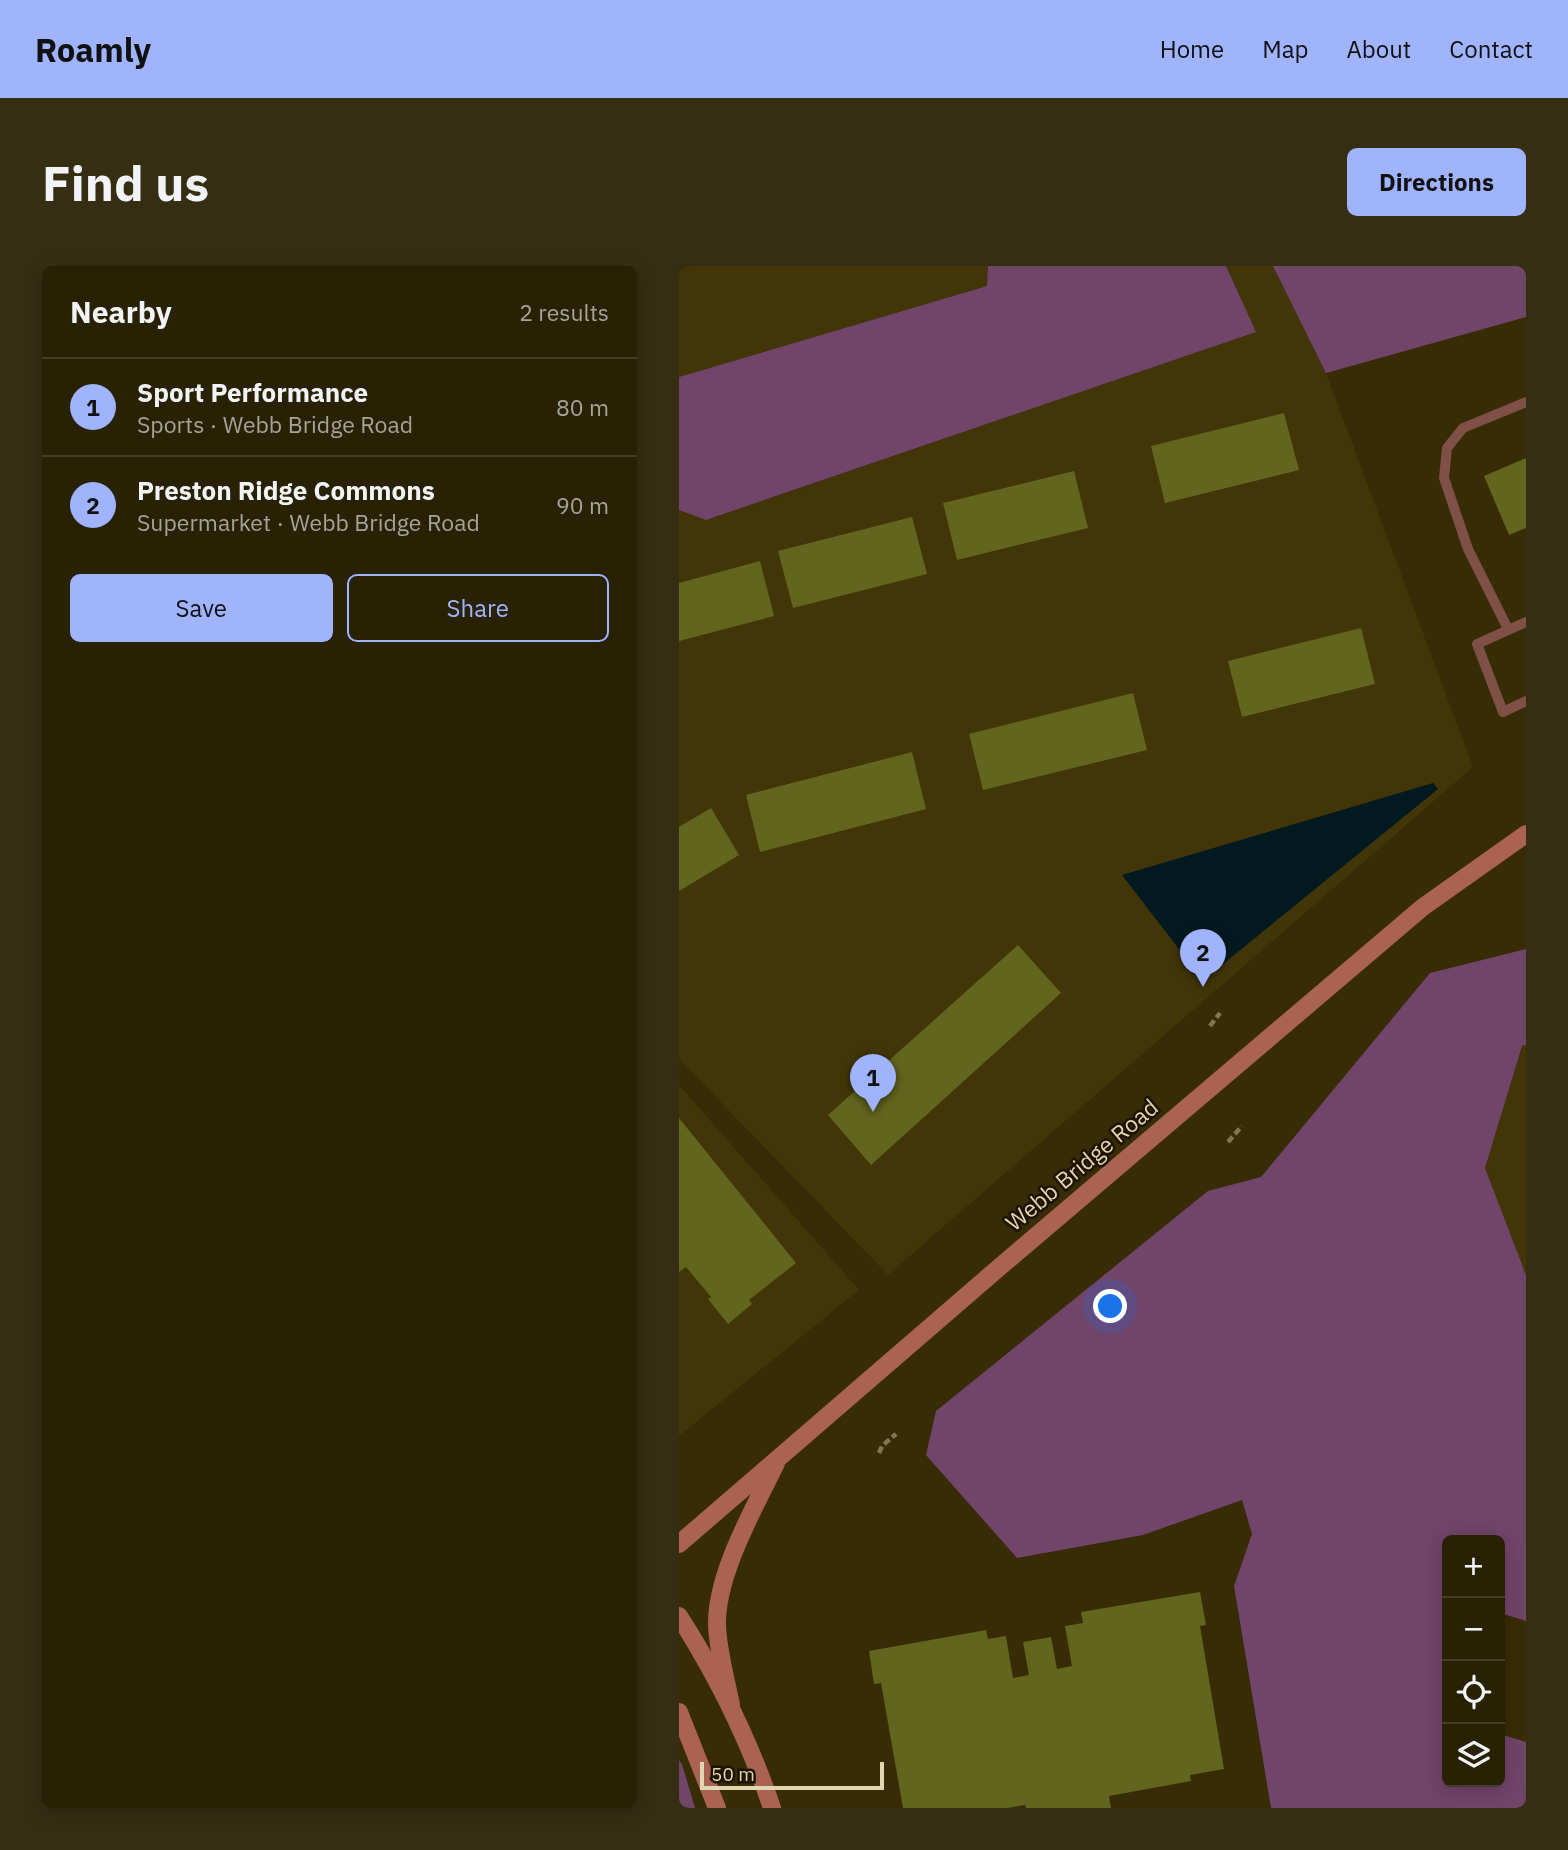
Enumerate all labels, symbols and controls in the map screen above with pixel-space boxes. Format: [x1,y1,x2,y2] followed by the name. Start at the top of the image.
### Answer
[35,28,151,71] text: Roamly
[1160,33,1224,65] text: Home
[1262,33,1308,65] text: Map
[1346,33,1411,65] text: About
[1449,33,1533,65] text: Contact
[1347,148,1526,216] button: Directions
[42,151,209,214] text: Find us
[70,292,172,331] text: Nearby
[519,297,609,327] text: 2 results
[137,375,368,409] text: Sport Performance
[86,392,100,422] text: 1
[556,392,609,422] text: 80 m
[137,409,413,439] text: Sports · Webb Bridge Road
[137,473,435,507] text: Preston Ridge Commons
[86,490,100,520] text: 2
[556,490,609,520] text: 90 m
[137,507,480,537] text: Supermarket · Webb Bridge Road
[70,574,333,642] button: Save
[347,574,609,642] button: Share
[1180,929,1226,987] pin: 2
[850,1054,896,1112] pin: 1
[999,1092,1164,1237] street label: Webb Bridge Road
[1093,1289,1127,1323] your location
[1442,1535,1505,1787] map controls
[1442,1535,1505,1598] button: +
[1442,1598,1505,1661] button: −
[1442,1661,1505,1724] button: locate
[1442,1724,1505,1787] button: layers
[700,1759,884,1791] scale bar
[711,1762,755,1786] text: 50 m

